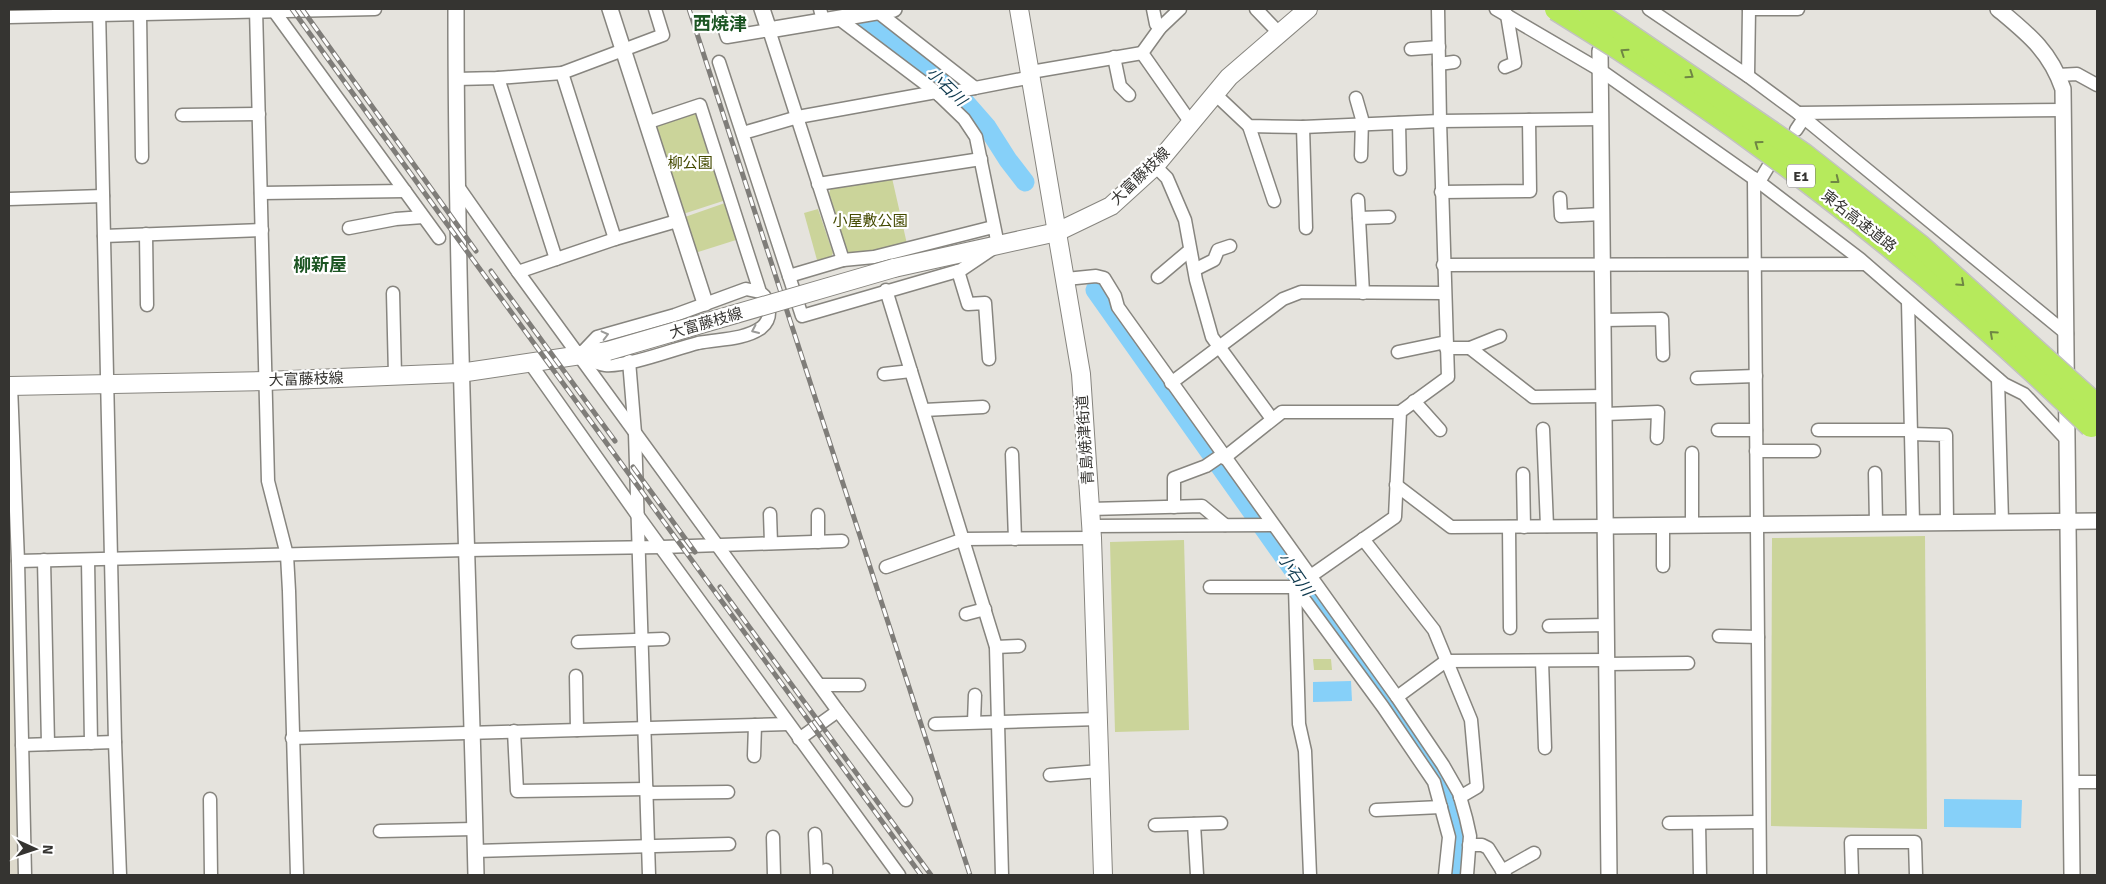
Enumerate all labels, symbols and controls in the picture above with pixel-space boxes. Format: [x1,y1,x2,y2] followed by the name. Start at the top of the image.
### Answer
[693,13,747,35] district label: 西焼津
[1621,49,1630,58] one-way arrow
[922,63,972,112] water label: 小石川
[1684,69,1693,78] one-way arrow
[1754,141,1764,150] one-way arrow
[1107,143,1173,209] street label: 大富藤枝線
[667,154,713,172] park label: 柳公園
[1787,165,1815,188] road number: E1
[1830,174,1839,182] one-way arrow
[1818,186,1900,256] street label: 東名高速道路
[832,212,908,230] park label: 小屋敷公園
[293,254,347,276] district label: 柳新屋
[1956,277,1965,286] one-way arrow
[667,304,745,342] street label: 大富藤枝線
[751,324,760,335] one-way arrow
[601,330,610,341] one-way arrow
[1990,331,1999,340] one-way arrow
[268,369,344,389] street label: 大富藤枝線
[1073,394,1097,486] street label: 青島焼津街道
[1273,549,1318,602] water label: 小石川
[10,824,60,874] north arrow
[39,844,56,855] text: N

